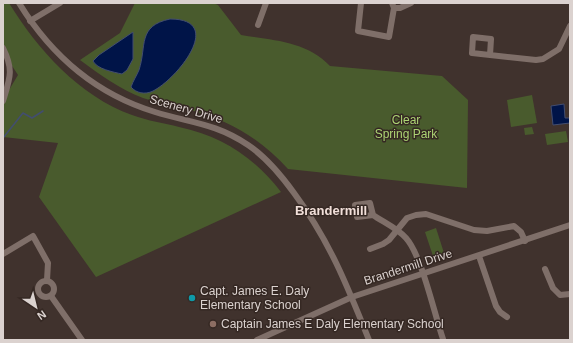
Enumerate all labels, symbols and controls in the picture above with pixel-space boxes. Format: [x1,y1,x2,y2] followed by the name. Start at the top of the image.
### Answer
[148,92,224,126] street label: Scenery Drive
[375,113,438,141] park label: Clear Spring Park
[295,203,367,218] district label: Brandermill
[362,246,454,288] street label: Brandermill Drive
[200,284,309,312] place label: Capt. James E. Daly Elementary School
[16,287,56,327] north arrow
[187,293,197,303] marker: Capt. James E. Daly Elementary School
[35,308,48,322] text: N
[221,317,444,331] place label: Captain James E Daly Elementary School
[208,319,218,329] marker: Captain James E Daly Elementary School

